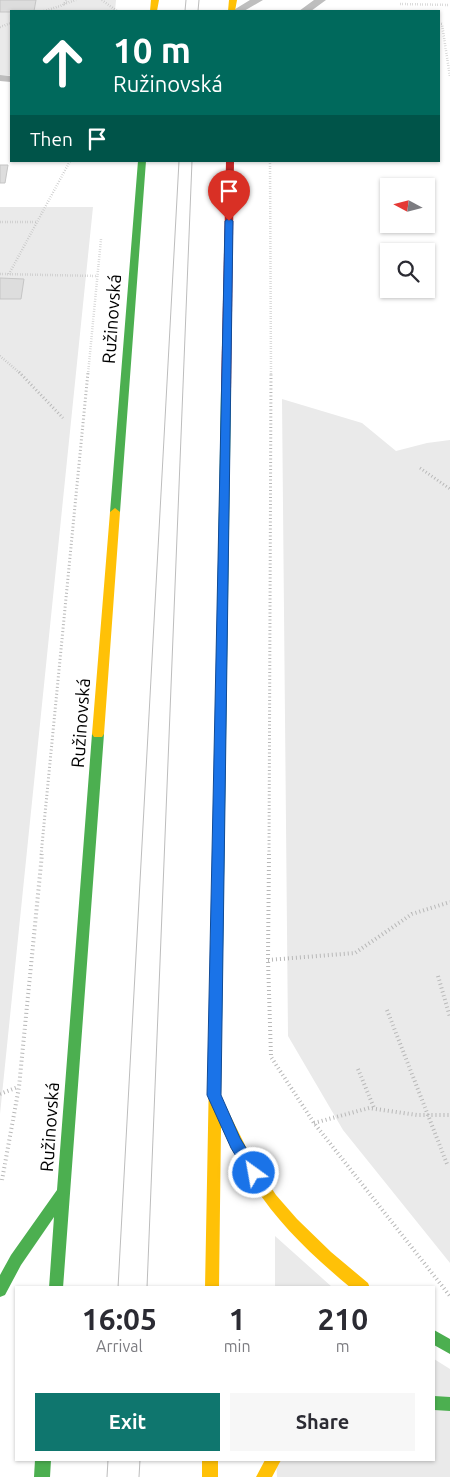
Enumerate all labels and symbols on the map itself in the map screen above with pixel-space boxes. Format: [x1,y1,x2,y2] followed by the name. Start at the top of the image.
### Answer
[208,170,250,221] pin
[380,178,435,232] north arrow
[98,273,124,364] street label: Ružinovská
[67,677,93,768] street label: Ružinovská
[36,1081,62,1172] street label: Ružinovská
[227,1146,279,1198] position arrow

